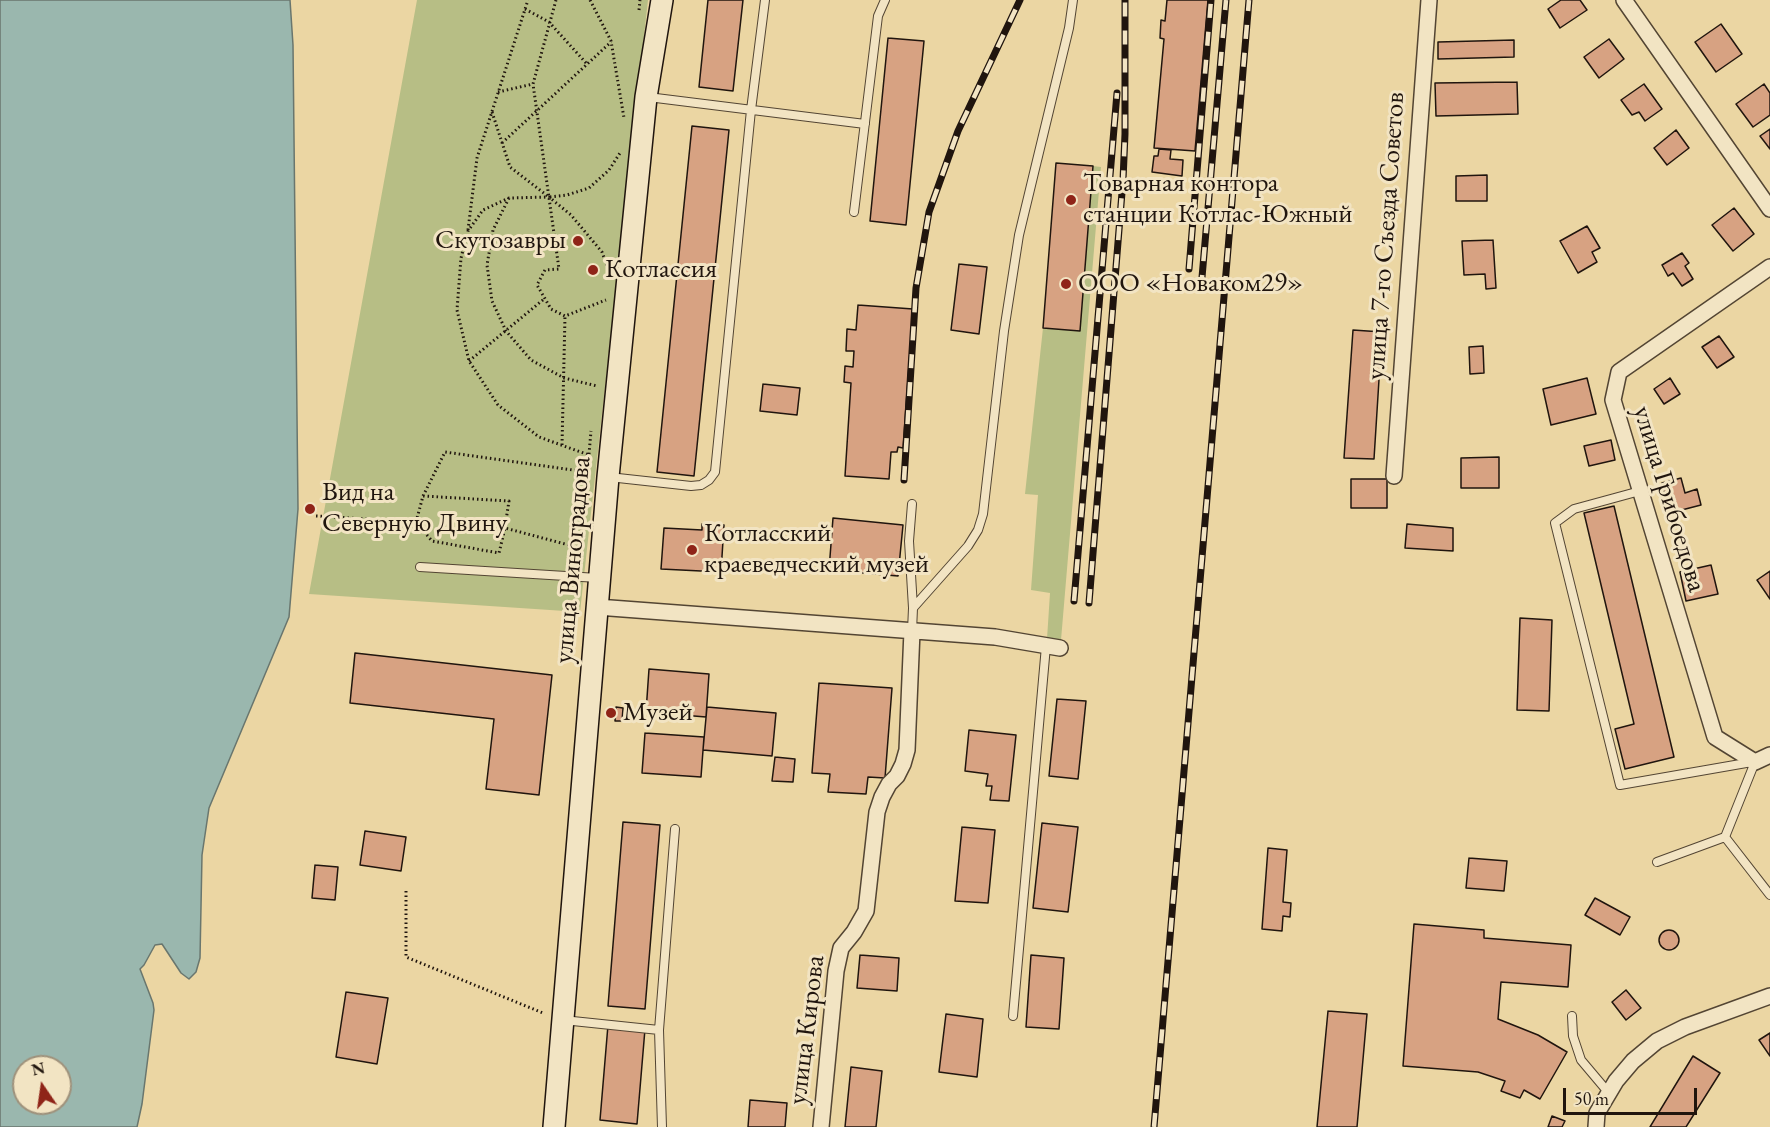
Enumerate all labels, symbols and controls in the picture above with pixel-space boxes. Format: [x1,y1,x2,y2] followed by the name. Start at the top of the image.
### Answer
[1360,91,1412,381] street label: улица 7-го Съезда Советов
[1083,168,1352,231] place label: Товарная контора станции Котлас-Южный
[1064,193,1078,207] marker: Товарная контора станции Котлас-Южный
[435,225,566,257] place label: Скутозавры
[571,234,585,248] marker: Скутозавры
[605,254,717,286] place label: Котлассия
[586,263,600,277] marker: Котлассия
[1078,268,1303,300] place label: ООО «Новаком29»
[1059,277,1073,291] marker: ООО «Новаком29»
[1625,402,1713,596] street label: улица Грибоедова
[548,455,598,665] street label: улица Виноградова
[322,477,507,540] place label: Вид на Северную Двину
[303,502,317,516] marker: Вид на Северную Двину
[704,518,929,581] place label: Котласский краеведческий музей
[685,543,699,557] marker: Котласский краеведческий музей
[623,697,693,729] place label: Музей
[604,706,618,720] marker: Музей
[782,954,832,1106] street label: улица Кирова
[12,1055,72,1115] north arrow
[30,1057,47,1081] text: N
[1566,1076,1700,1114] scale bar
[1574,1087,1609,1110] text: 50 m

